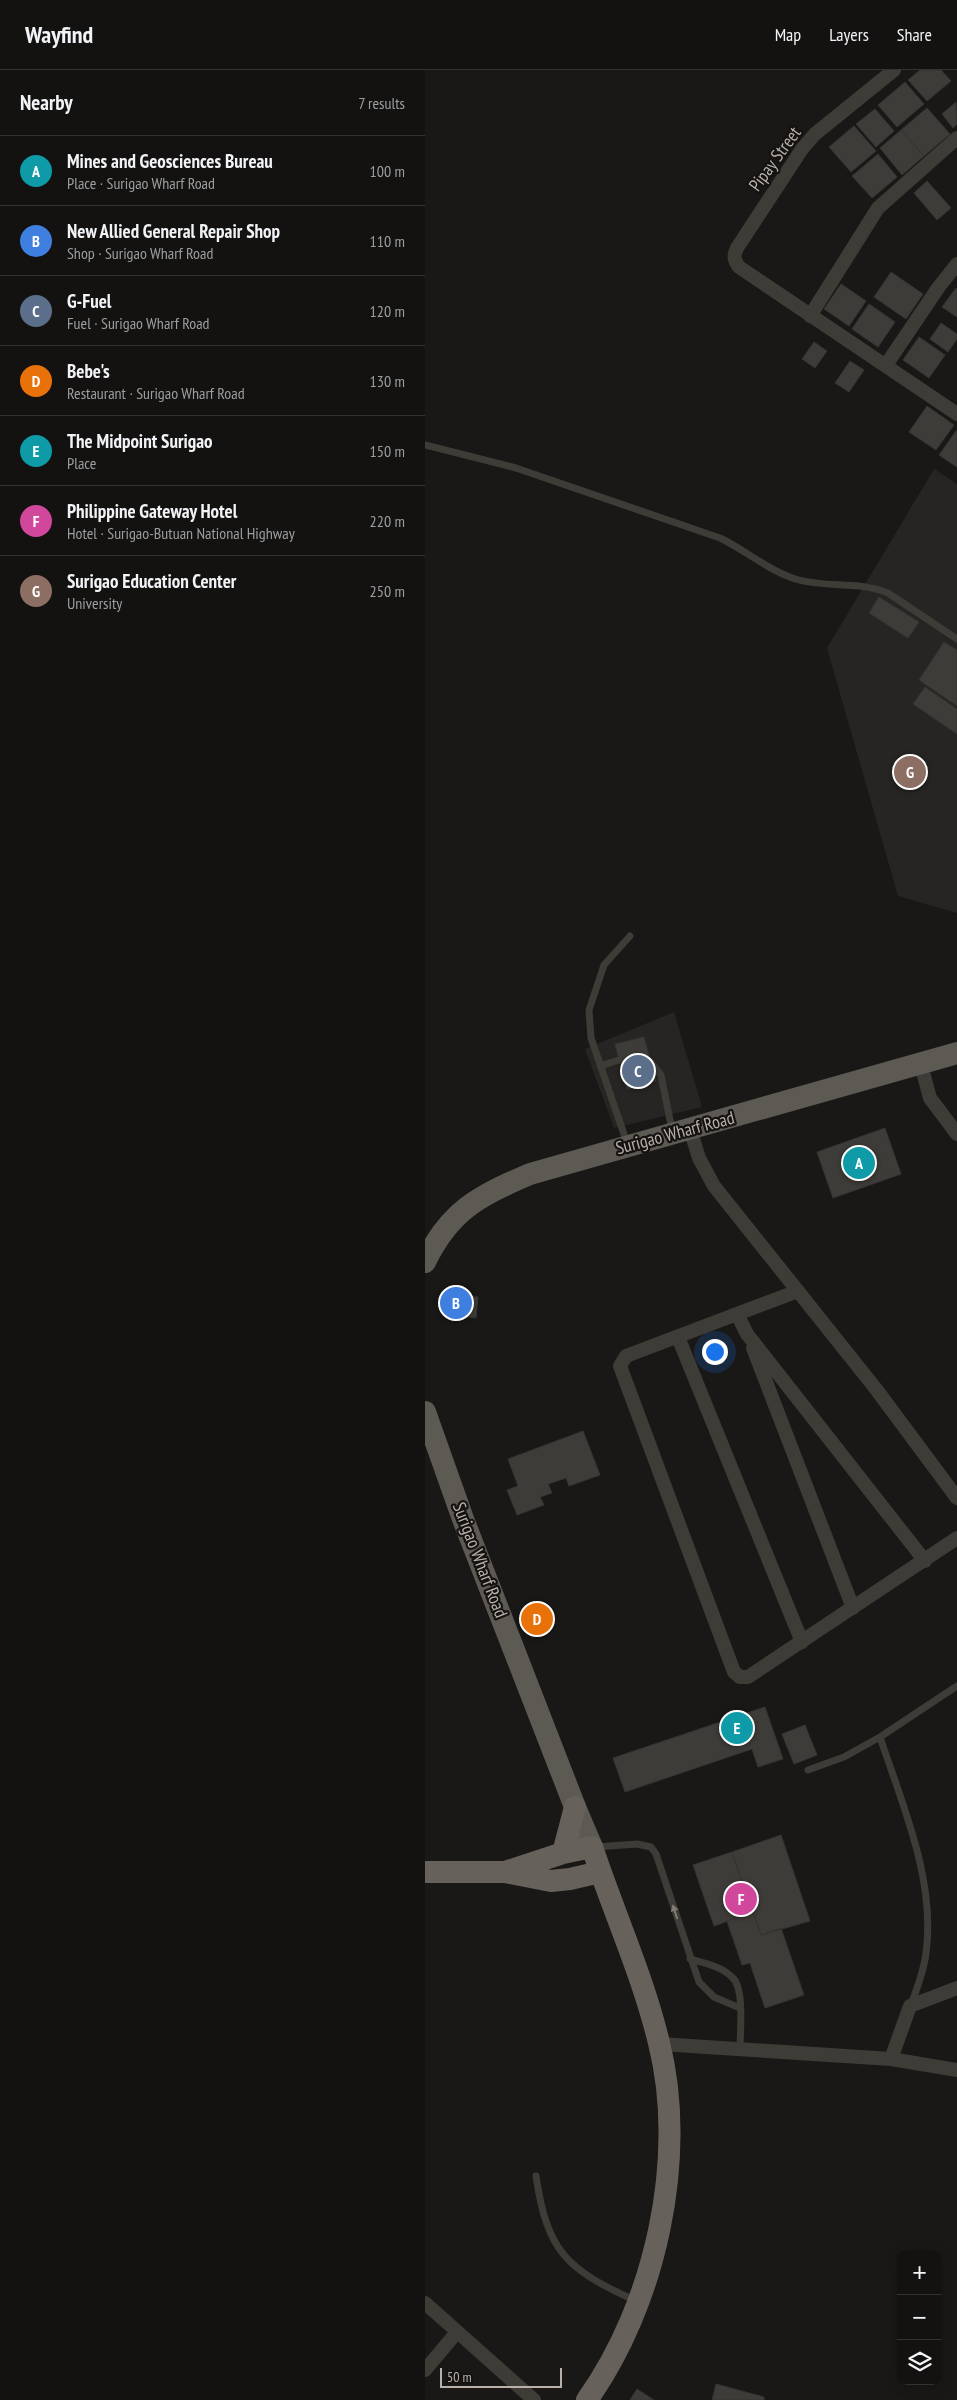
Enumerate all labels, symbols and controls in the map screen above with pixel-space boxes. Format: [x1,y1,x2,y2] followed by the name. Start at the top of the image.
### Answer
[25,19,93,50] text: Wayfind
[775,23,801,46] text: Map
[829,23,869,46] text: Layers
[897,23,932,46] text: Share
[20,89,73,116] text: Nearby
[358,93,405,113] text: 7 results
[743,122,806,196] street label: Pipay Street
[67,149,273,173] text: Mines and Geosciences Bureau
[32,161,40,181] text: A
[370,161,405,181] text: 100 m
[67,173,215,193] text: Place · Surigao Wharf Road
[67,219,280,243] text: New Allied General Repair Shop
[32,231,40,251] text: B
[370,231,405,251] text: 110 m
[67,243,213,263] text: Shop · Surigao Wharf Road
[67,289,111,313] text: G-Fuel
[32,301,40,321] text: C
[370,301,405,321] text: 120 m
[67,313,209,333] text: Fuel · Surigao Wharf Road
[67,359,110,383] text: Bebe's
[32,371,40,391] text: D
[370,371,405,391] text: 130 m
[67,383,245,403] text: Restaurant · Surigao Wharf Road
[67,429,212,453] text: The Midpoint Surigao
[33,441,39,461] text: E
[370,441,405,461] text: 150 m
[67,453,96,473] text: Place
[67,499,237,523] text: Philippine Gateway Hotel
[33,511,39,531] text: F
[370,511,405,531] text: 220 m
[67,523,295,543] text: Hotel · Surigao-Butuan National Highway
[67,569,236,593] text: Surigao Education Center
[32,581,40,601] text: G
[370,581,405,601] text: 250 m
[67,593,122,613] text: University
[894,753,926,791] pin: G
[622,1052,654,1090] pin: C
[613,1106,737,1159] street label: Surigao Wharf Road
[843,1144,875,1182] pin: A
[440,1284,472,1322] pin: B
[702,1339,728,1365] your location
[448,1499,513,1621] street label: Surigao Wharf Road
[521,1600,553,1638] pin: D
[721,1709,753,1747] pin: E
[725,1880,757,1918] pin: F
[671,1905,678,1920] one-way arrow
[897,2250,942,2385] map controls
[897,2250,942,2295] button: +
[897,2295,942,2340] button: −
[897,2340,942,2385] button: layers
[440,2365,563,2388] scale bar
[447,2368,472,2386] text: 50 m

